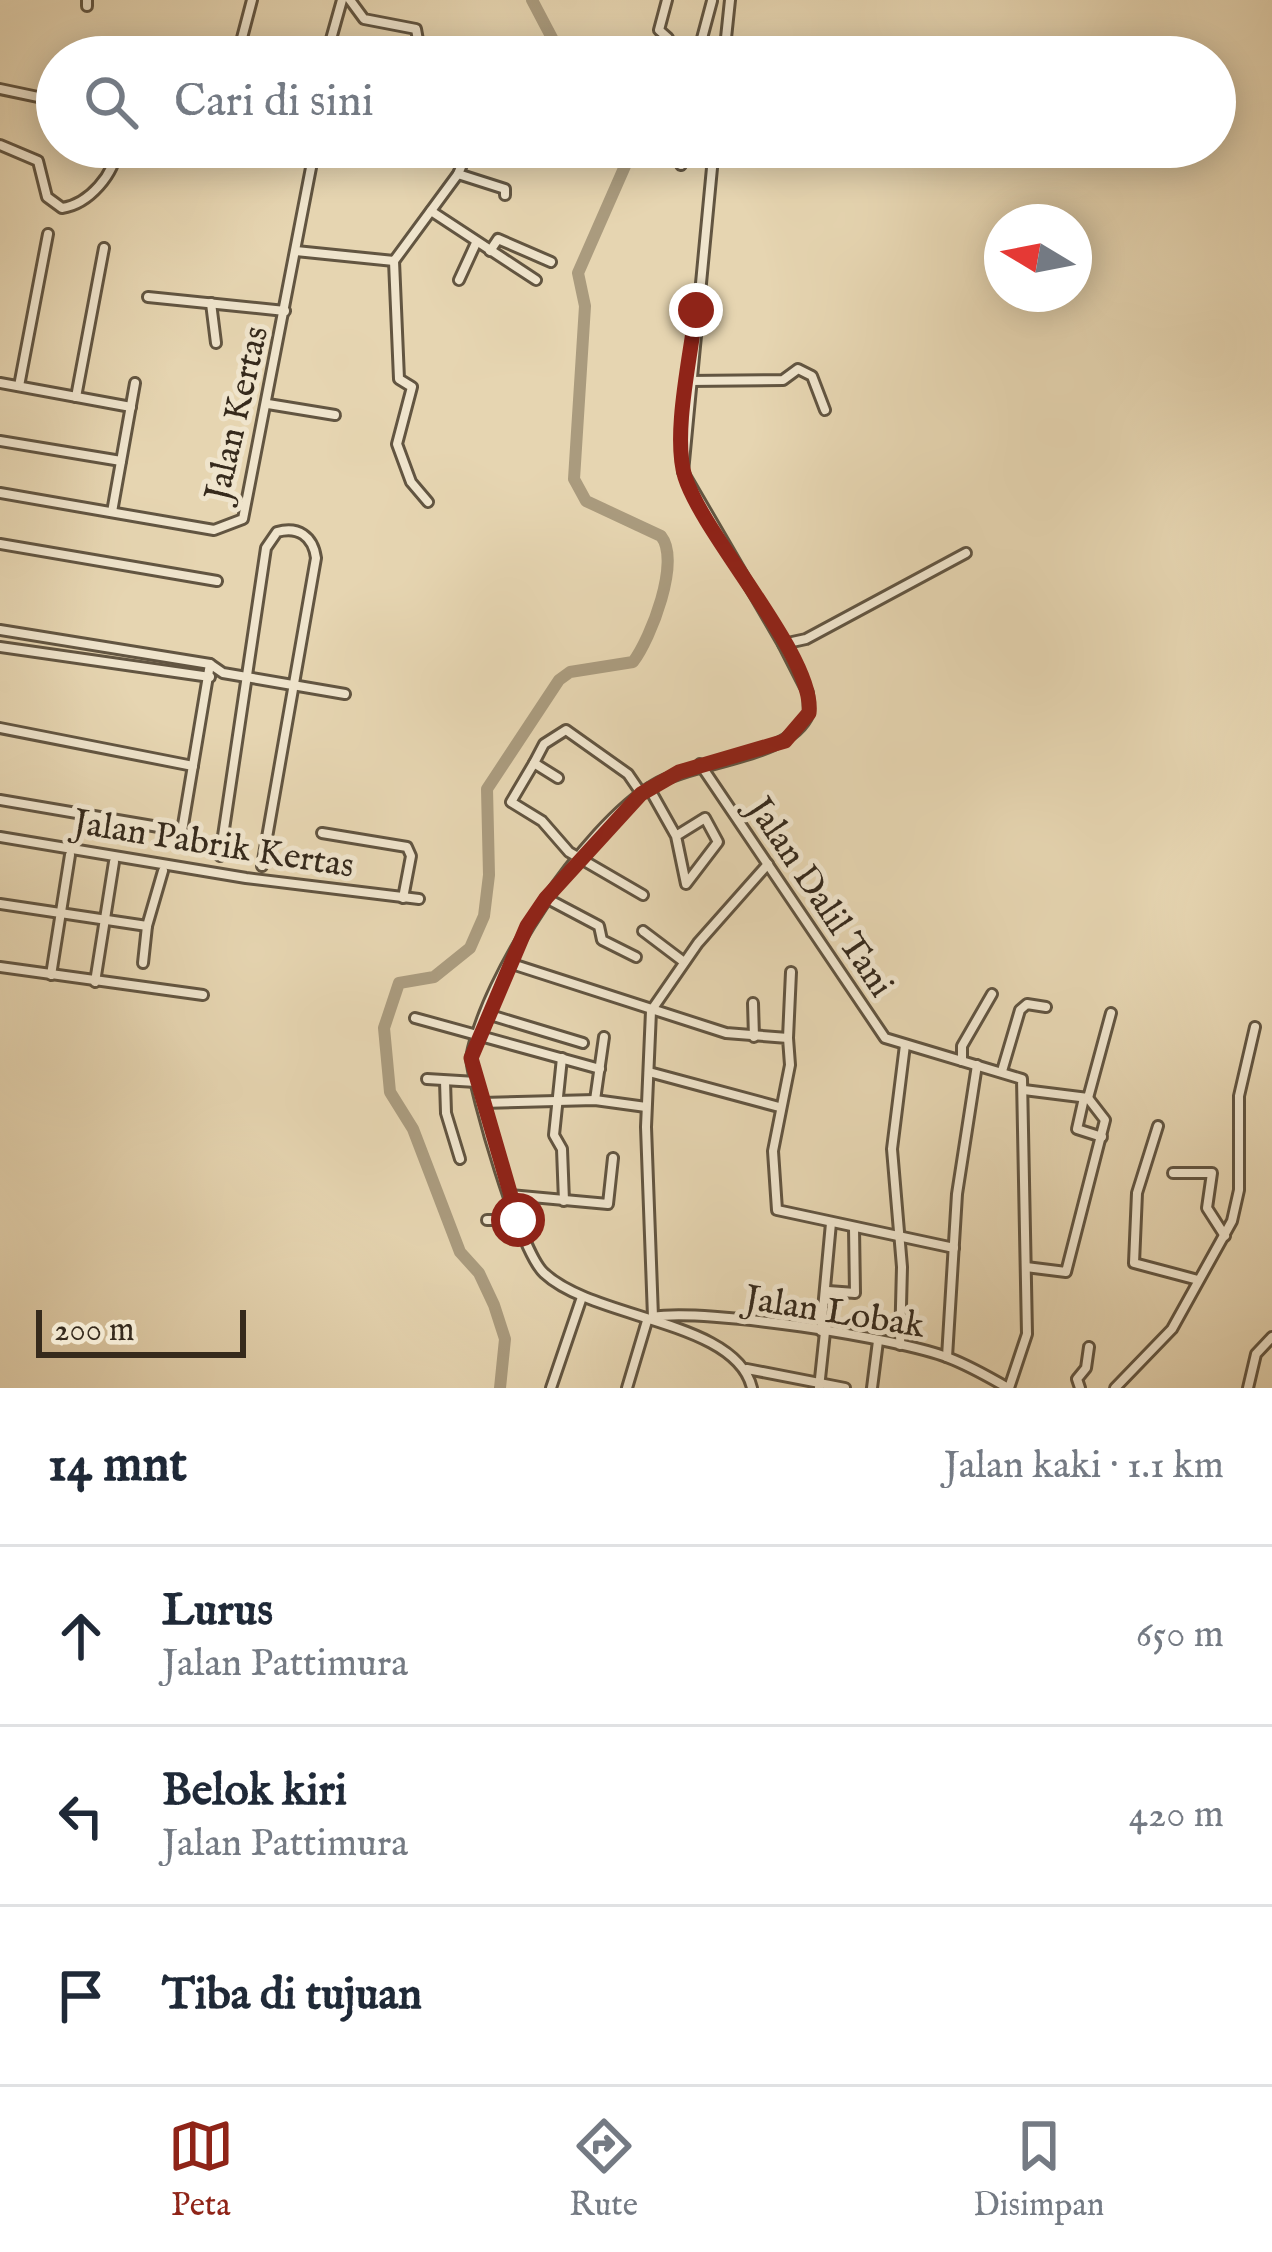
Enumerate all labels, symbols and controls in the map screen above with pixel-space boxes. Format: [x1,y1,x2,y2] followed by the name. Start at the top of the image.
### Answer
[36,36,1236,168] search box
[78,69,144,135] icon: search
[174,74,374,131] text: Cari di sini
[984,204,1092,312] north arrow
[669,283,723,337] route end
[195,322,280,510] street label: Jalan Kertas
[734,786,903,1006] street label: Jalan Dalil Tani
[66,799,357,890] street label: Jalan Pabrik Kertas
[491,1193,545,1247] route start
[738,1275,928,1350] street label: Jalan Lobak
[36,1304,246,1357] scale bar
[54,1310,135,1352] text: 200 m
[48,1434,187,1499] text: 14 mnt
[944,1442,1224,1491] text: Jalan kaki · 1.1 km
[162,1583,273,1640] text: Lurus
[48,1603,114,1669] icon: ahead
[1136,1611,1224,1660] text: 650 m
[162,1640,408,1689] text: Jalan Pattimura
[162,1763,347,1820] text: Belok kiri
[48,1783,114,1849] icon: left
[1129,1791,1224,1840] text: 420 m
[162,1820,408,1869] text: Jalan Pattimura
[48,1963,114,2029] icon: arrive
[162,1967,422,2024] text: Tiba di tujuan
[168,2113,234,2227] tab: Peta
[569,2113,638,2227] tab: Rute
[973,2113,1104,2227] tab: Disimpan

